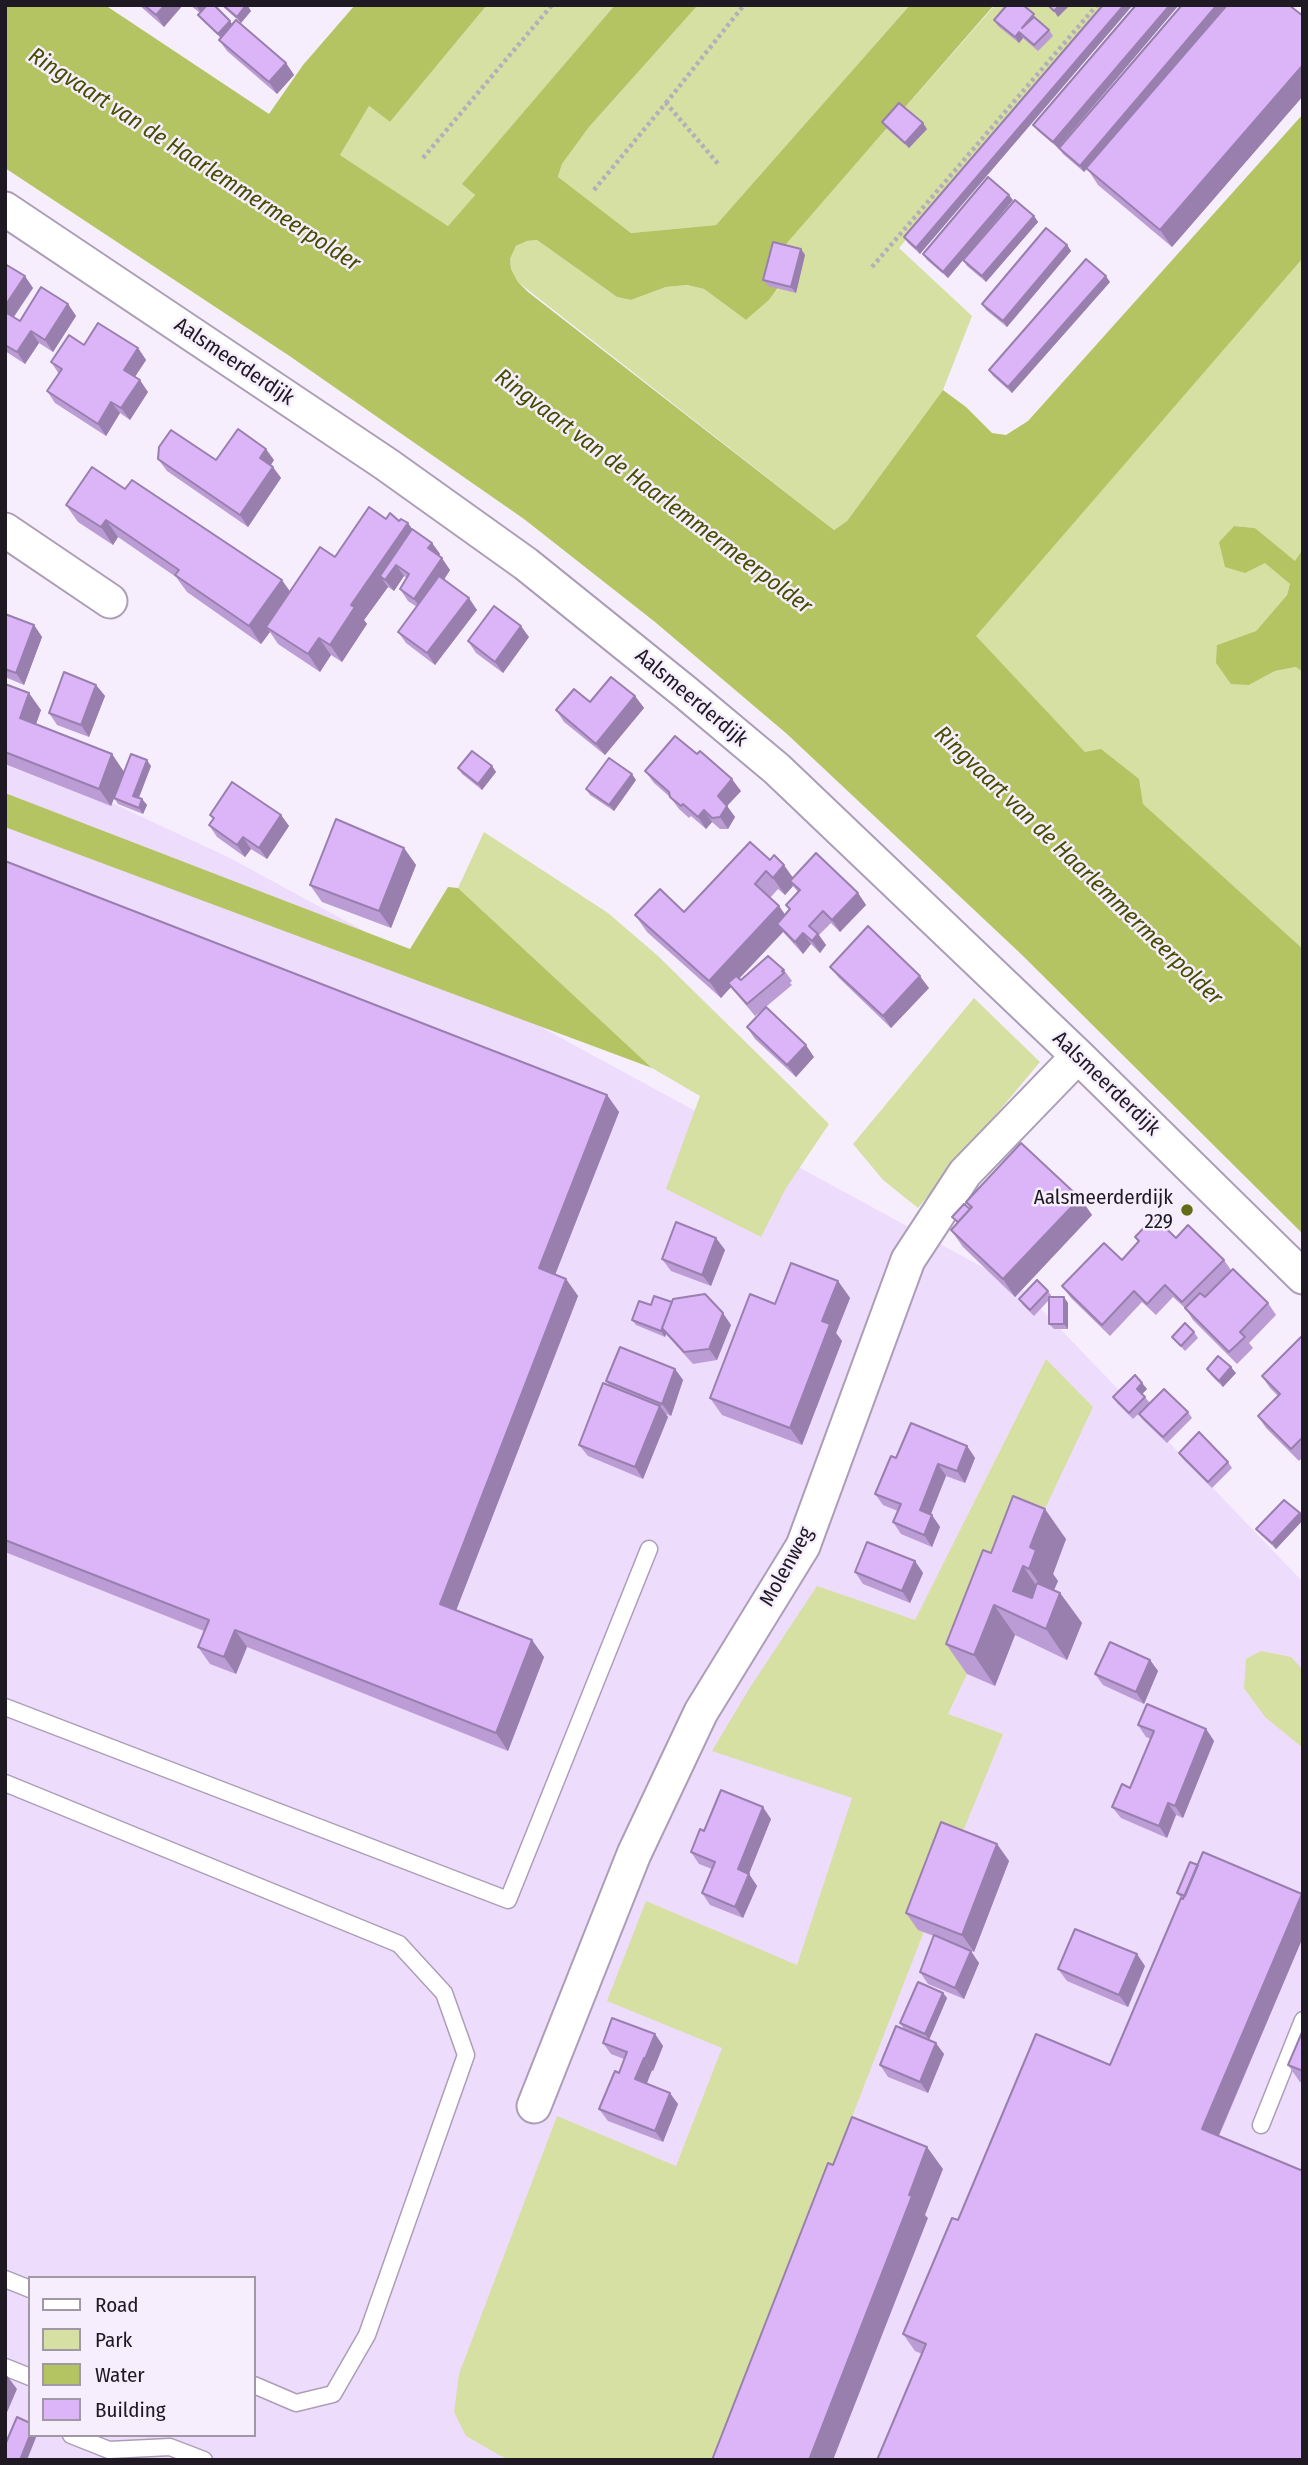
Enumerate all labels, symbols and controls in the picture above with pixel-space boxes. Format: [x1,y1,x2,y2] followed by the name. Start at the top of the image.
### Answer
[23,42,365,278] water label: Ringvaart van de Haarlemmermeerpolder
[169,313,299,411] street label: Aalsmeerderdijk
[489,364,817,620] water label: Ringvaart van de Haarlemmermeerpolder
[630,644,752,752] street label: Aalsmeerderdijk
[928,721,1228,1011] water label: Ringvaart van de Haarlemmermeerpolder
[1047,1027,1165,1141] street label: Aalsmeerderdijk
[1034,1185,1173,1235] place label: Aalsmeerderdijk 229
[1179,1202,1195,1218] marker: Aalsmeerderdijk 229
[755,1523,819,1611] street label: Molenweg
[28,2276,256,2437] legend
[95,2292,139,2318] text: Road
[95,2327,132,2353] text: Park
[95,2362,145,2388] text: Water
[95,2397,166,2423] text: Building

